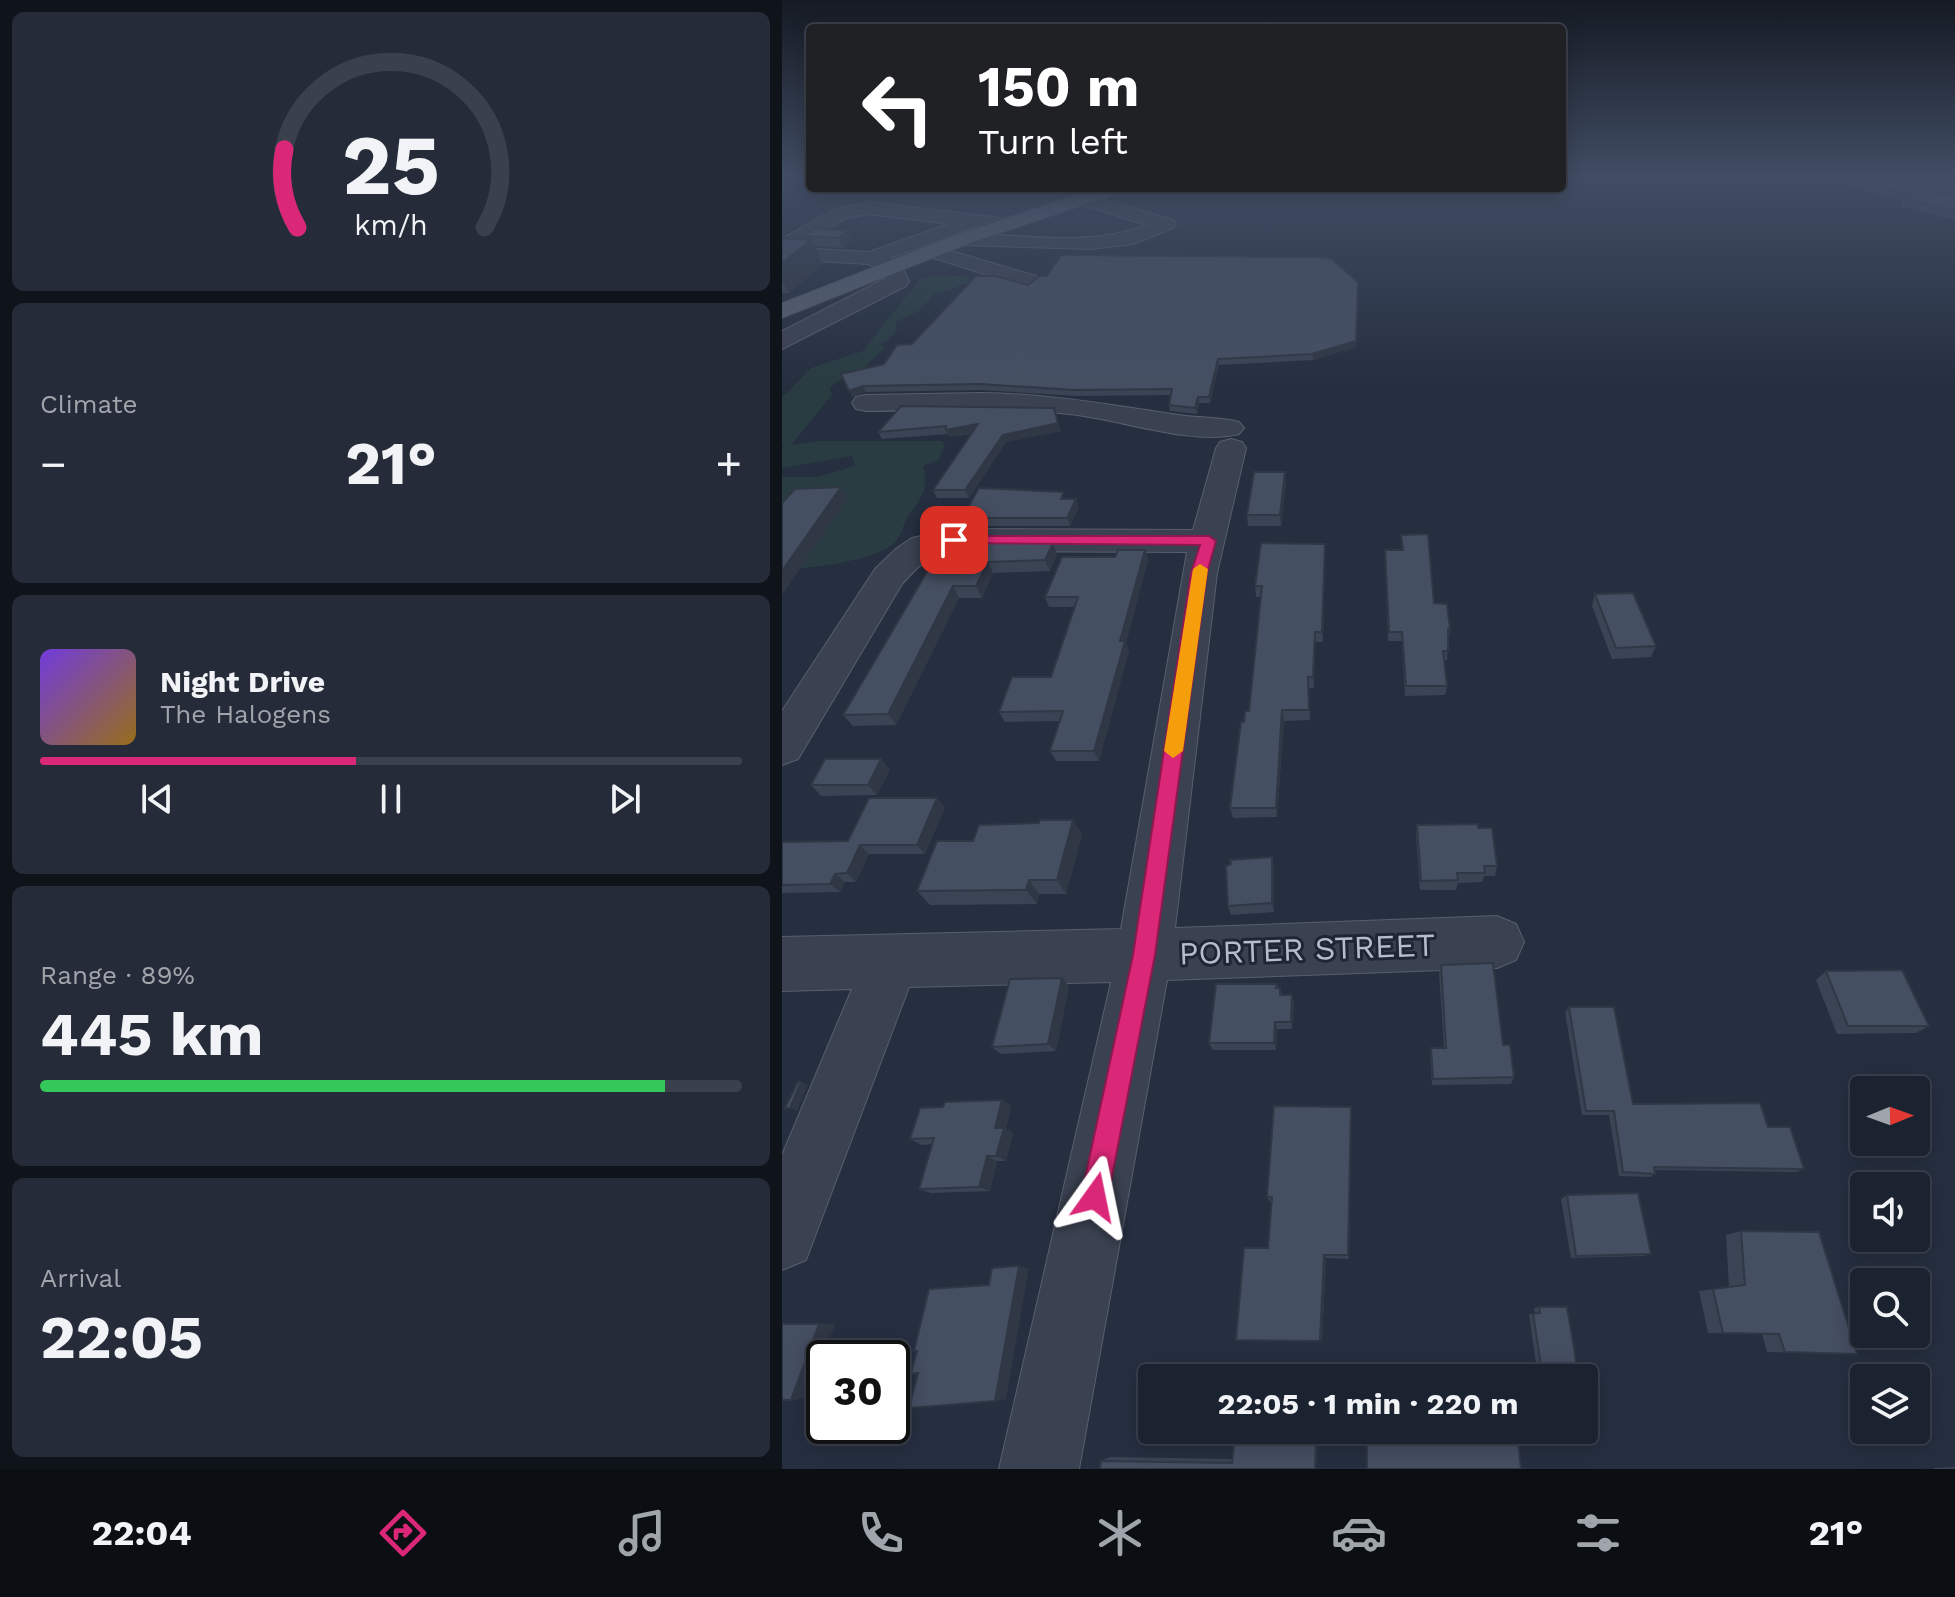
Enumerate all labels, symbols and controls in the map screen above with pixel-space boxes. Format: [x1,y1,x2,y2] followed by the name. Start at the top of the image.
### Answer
[978,54,1140,120] text: 150 m
[846,56,950,160] icon: left
[342,116,440,213] text: 25
[978,121,1128,163] text: Turn left
[354,208,428,242] text: km/h
[40,389,138,419] text: Climate
[345,428,437,499] text: 21°
[40,438,67,490] text: −
[715,438,742,490] text: +
[920,506,988,574] pin
[932,518,976,562] icon: arrive
[160,664,325,699] text: Night Drive
[160,699,331,729] text: The Halogens
[135,777,179,821] icon: previous
[369,777,413,821] icon: pause
[603,777,647,821] icon: next
[1178,926,1436,972] street label: PORTER STREET
[40,960,195,990] text: Range · 89%
[40,999,263,1070] text: 445 km
[1850,1076,1930,1156] north arrow
[1850,1076,1930,1444] map controls
[1053,1155,1137,1239] position arrow
[1850,1172,1930,1252] button: sound
[40,1263,121,1293] text: Arrival
[1850,1268,1930,1348] button: search
[40,1302,203,1373] text: 22:05
[806,1340,910,1444] speed limit sign: 30
[1850,1364,1930,1444] button: layers
[1218,1386,1518,1421] text: 22:05 · 1 min · 220 m
[375,1505,431,1561] icon: directions
[614,1505,670,1561] icon: music
[853,1505,909,1561] icon: phone
[1092,1505,1148,1561] icon: climate
[1331,1505,1387,1561] icon: car
[1570,1505,1626,1561] icon: filters
[91,1512,192,1554] text: 22:04
[1809,1512,1863,1554] text: 21°

